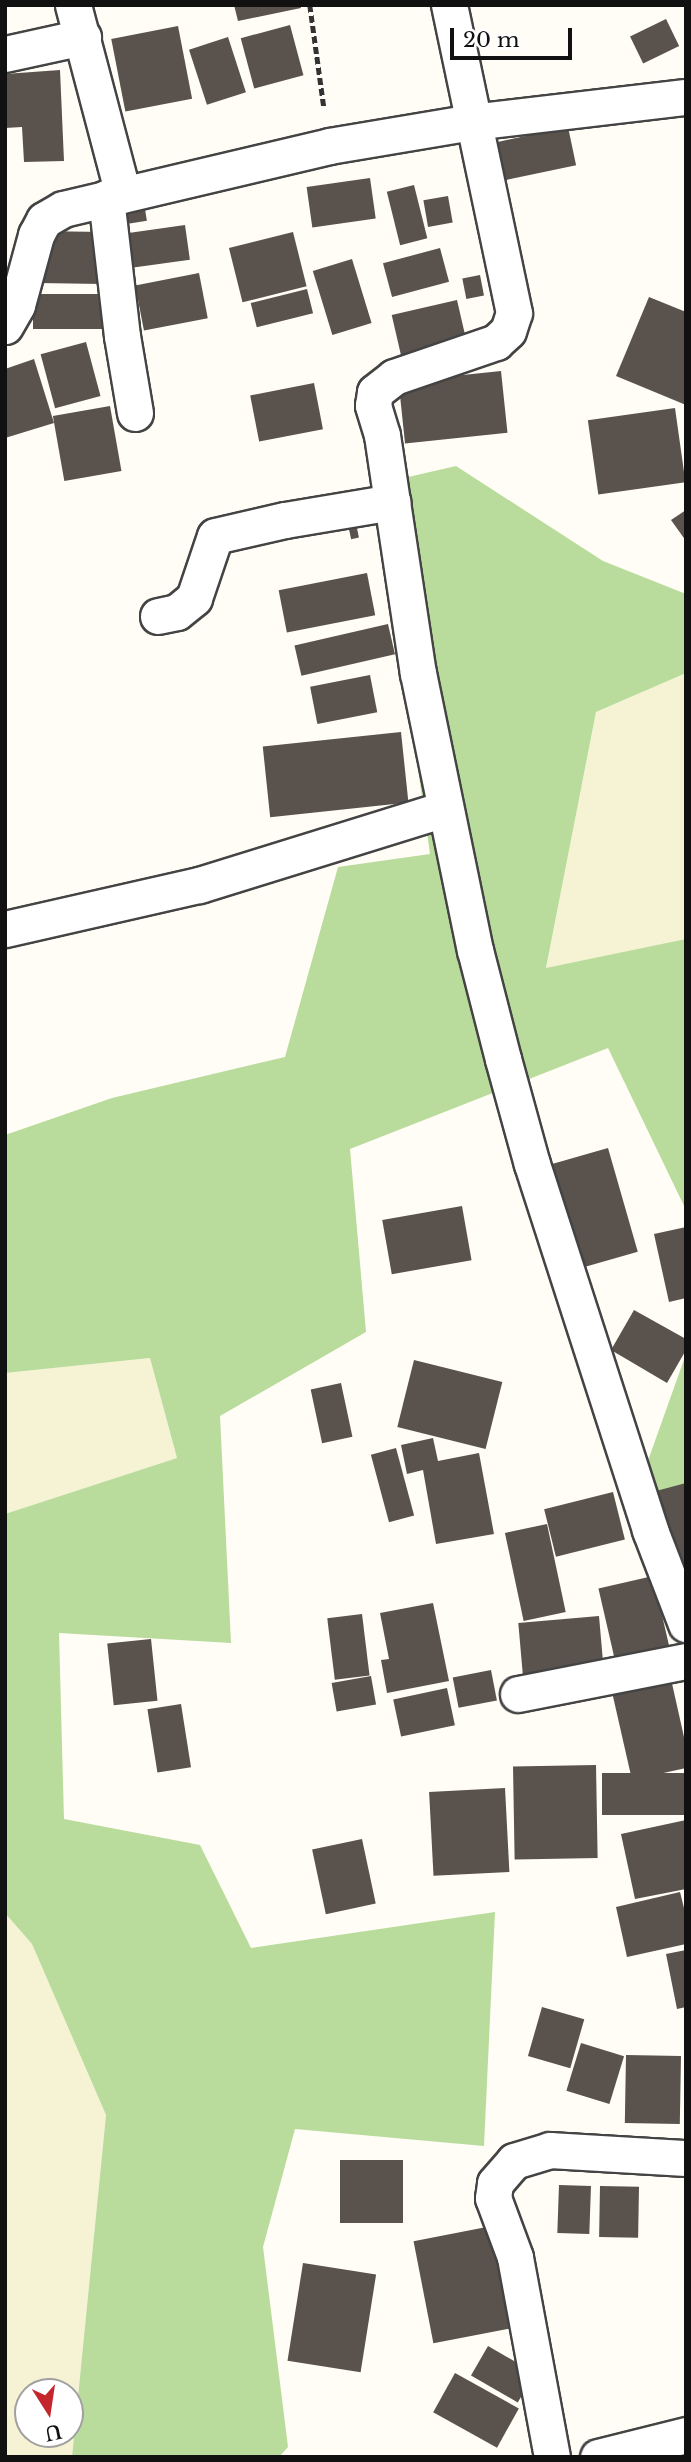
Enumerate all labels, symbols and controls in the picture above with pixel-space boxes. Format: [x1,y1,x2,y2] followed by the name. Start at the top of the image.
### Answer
[453,14,576,58] scale bar
[463,27,520,53] text: 20 m
[14,2378,84,2448] north arrow
[42,2419,64,2445] text: U

